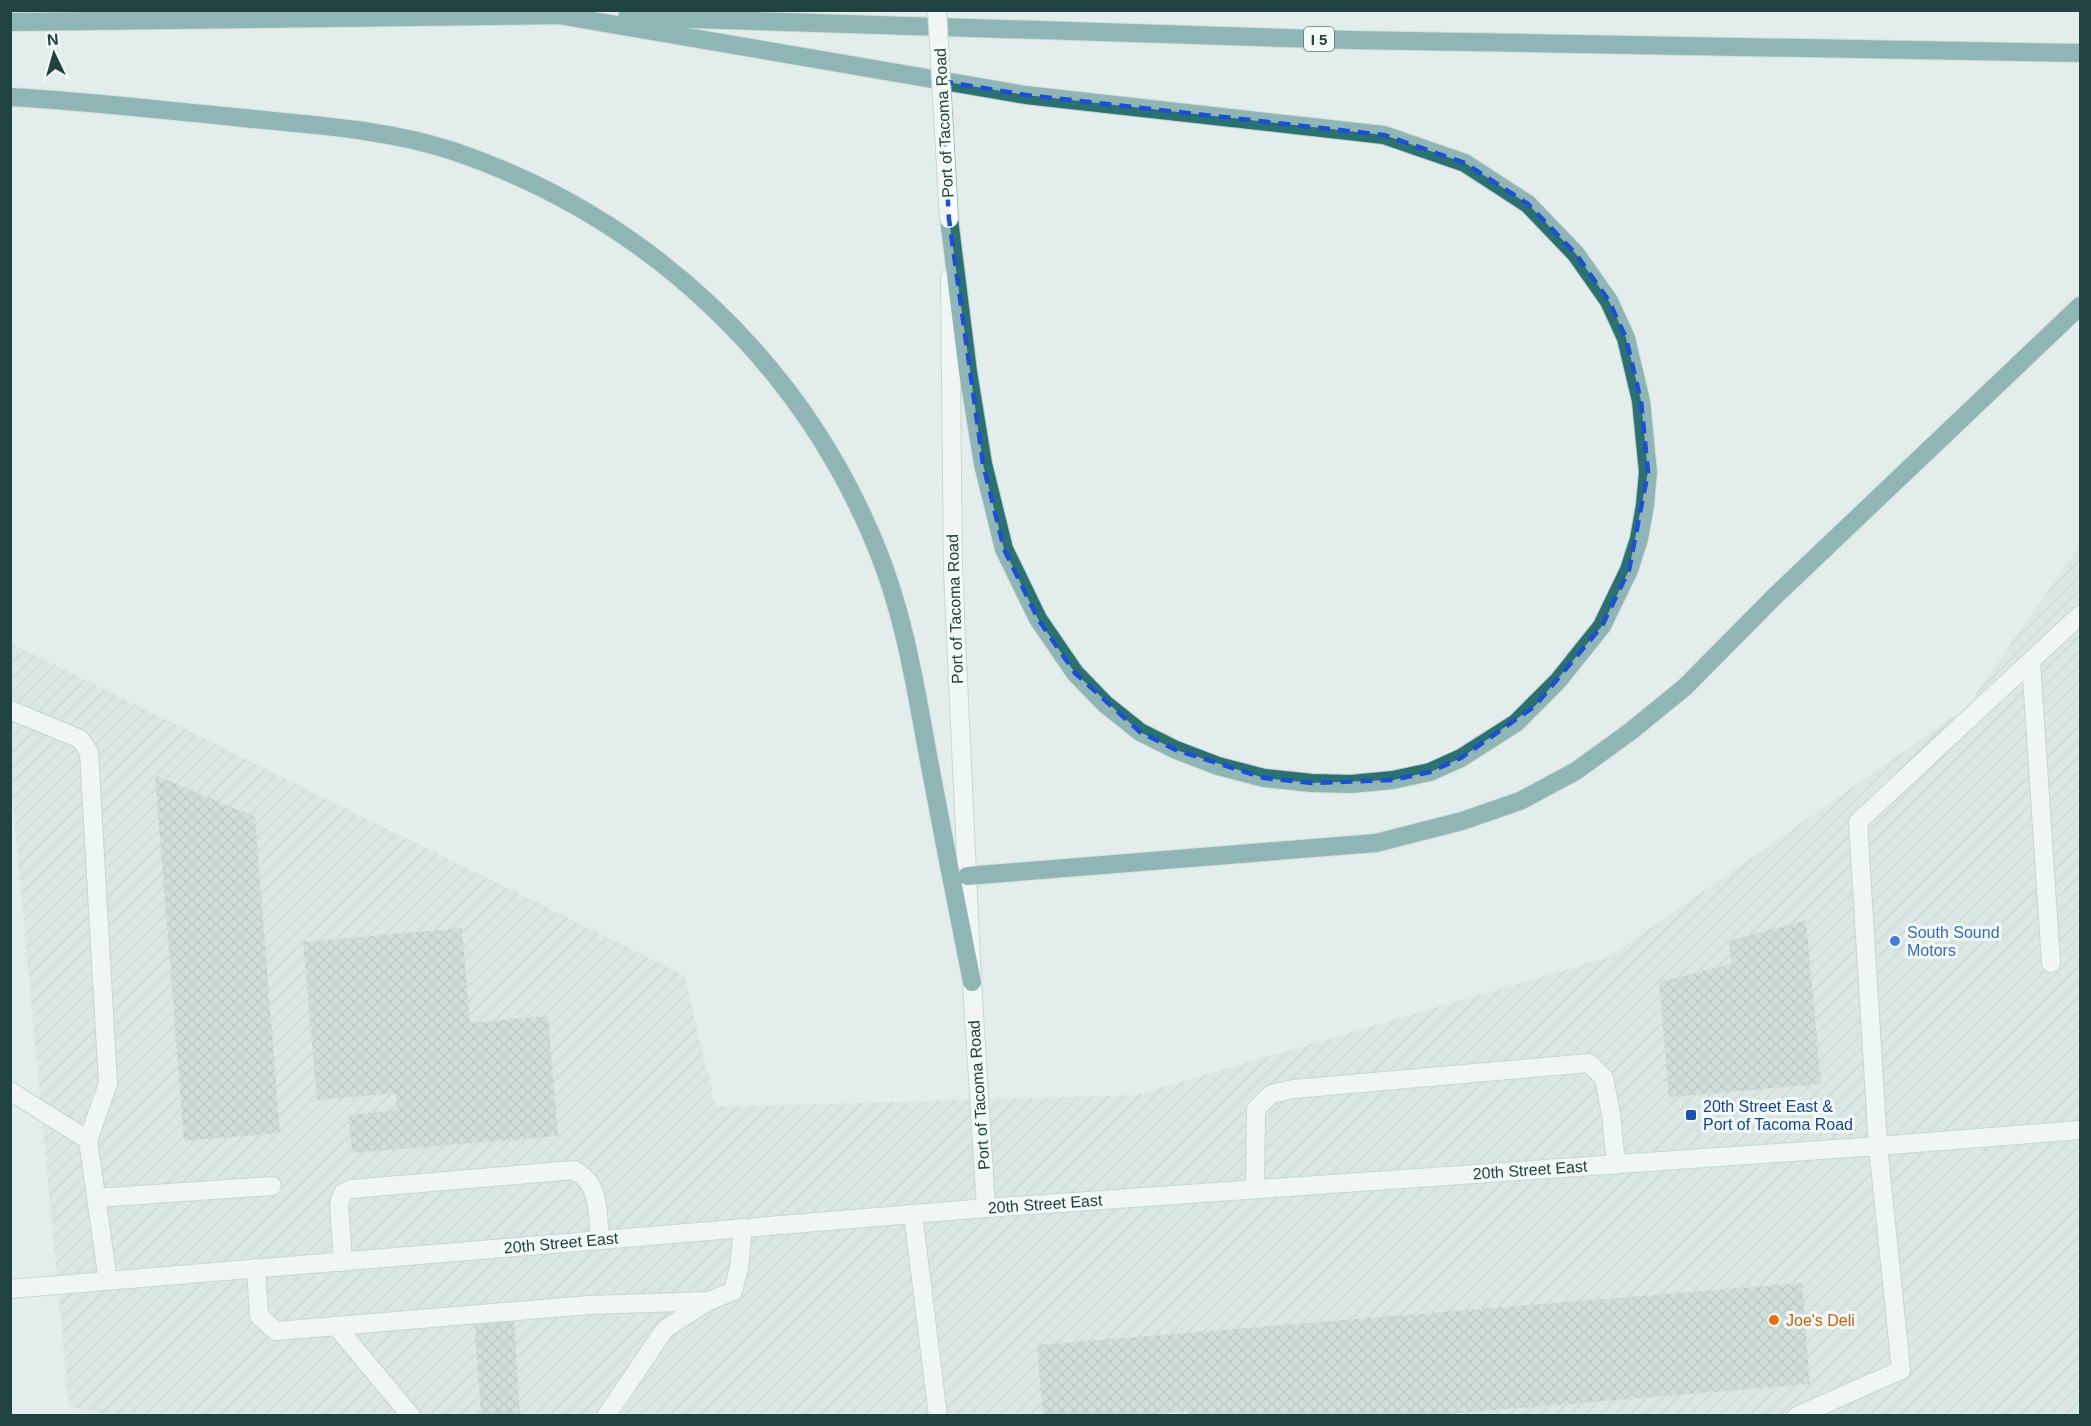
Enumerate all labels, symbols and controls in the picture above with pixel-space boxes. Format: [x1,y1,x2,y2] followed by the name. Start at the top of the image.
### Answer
[24,24,84,84] north arrow
[1304,27,1334,51] road number: I 5
[46,31,59,49] text: N
[932,48,956,198] street label: Port of Tacoma Road
[944,534,966,684] street label: Port of Tacoma Road
[1907,924,2000,959] place label: South Sound Motors
[1888,934,1902,948] marker: South Sound Motors
[965,1020,993,1170] street label: Port of Tacoma Road
[1703,1098,1853,1133] place label: 20th Street East & Port of Tacoma Road
[1684,1108,1698,1122] marker: 20th Street East & Port of Tacoma Road
[1472,1157,1588,1182] street label: 20th Street East
[987,1191,1103,1216] street label: 20th Street East
[503,1229,619,1256] street label: 20th Street East
[1786,1312,1855,1329] place label: Joe's Deli
[1767,1313,1781,1327] marker: Joe's Deli

